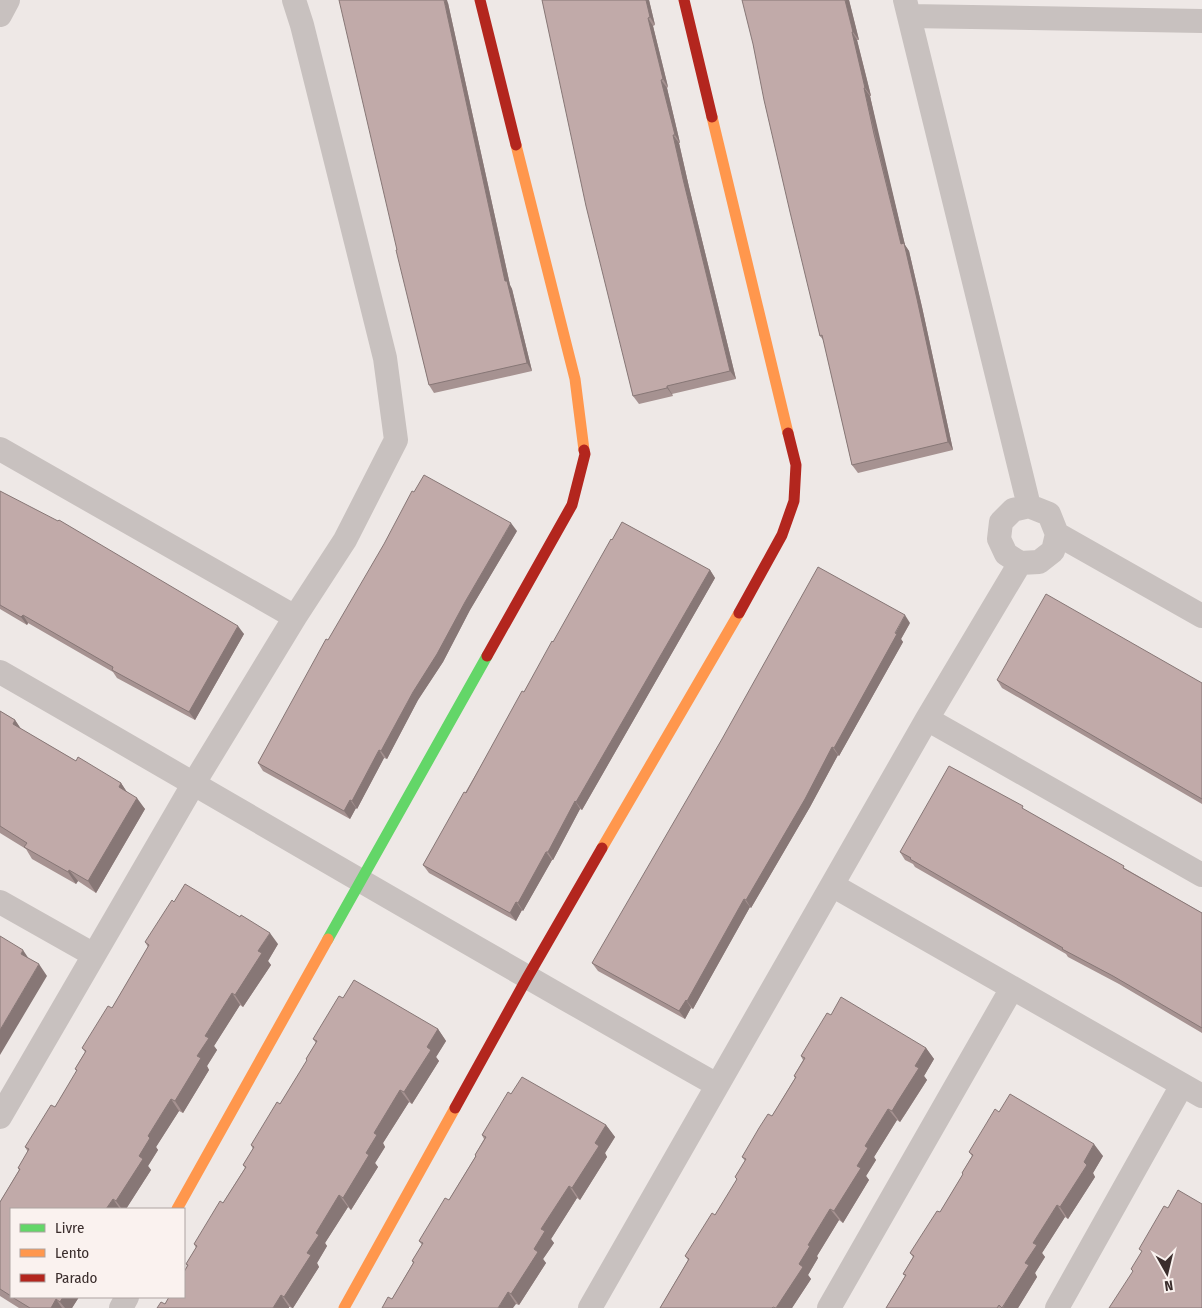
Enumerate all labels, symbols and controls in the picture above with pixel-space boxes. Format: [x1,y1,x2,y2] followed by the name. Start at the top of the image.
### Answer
[10,1208,185,1298] legend
[55,1219,84,1237] text: Livre
[55,1244,89,1262] text: Lento
[1142,1248,1192,1298] north arrow
[55,1269,98,1287] text: Parado
[1163,1276,1174,1294] text: N

